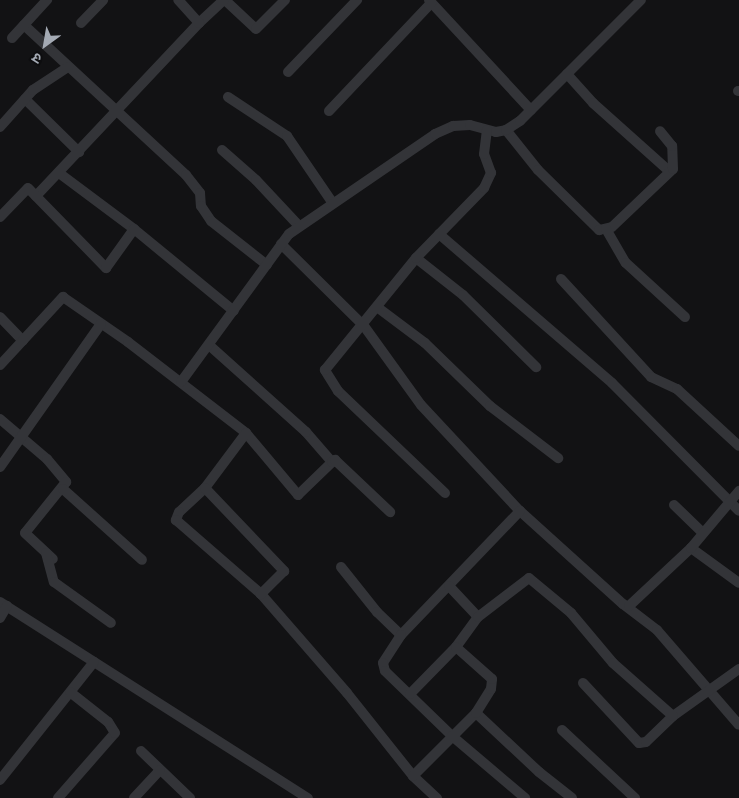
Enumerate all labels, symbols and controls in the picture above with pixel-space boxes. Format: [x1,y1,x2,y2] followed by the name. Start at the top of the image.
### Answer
[20,20,70,70] north arrow
[30,50,44,66] text: उ

